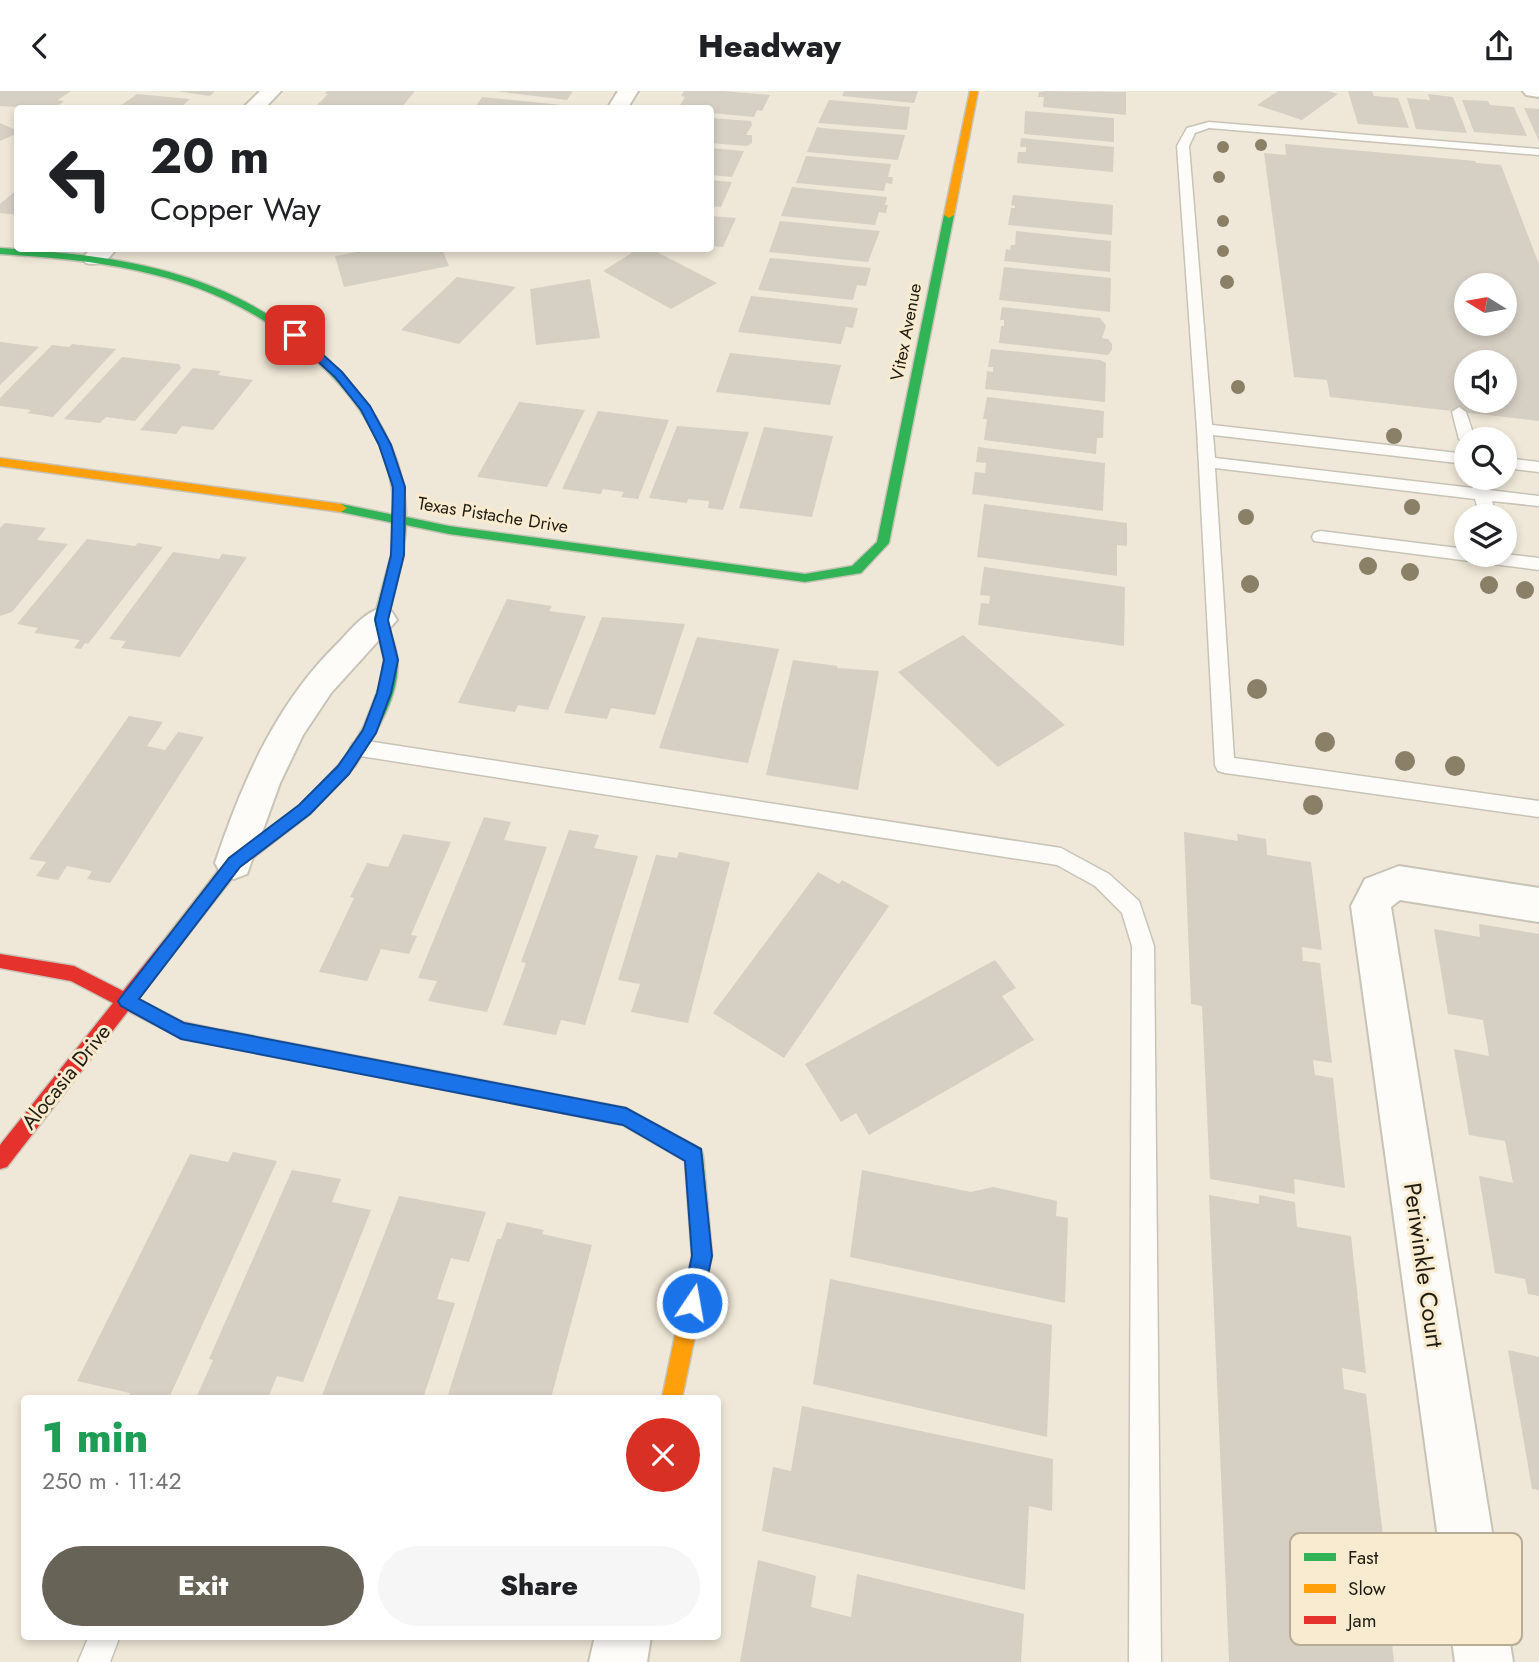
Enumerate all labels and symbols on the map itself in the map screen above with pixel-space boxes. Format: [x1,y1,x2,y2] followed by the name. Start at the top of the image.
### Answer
[1454,273,1517,336] north arrow
[884,281,928,383] street label: Vitex Avenue
[265,305,325,365] pin
[416,490,570,540] street label: Texas Pistache Drive
[14,1018,118,1136] street label: Alocasia Drive
[1395,1180,1453,1350] street label: Periwinkle Court
[655,1266,729,1340] position arrow
[1290,1533,1522,1645] legend
[1348,1544,1379,1571] text: Fast
[1348,1575,1386,1602] text: Slow
[1345,1607,1377,1634] text: Jam

